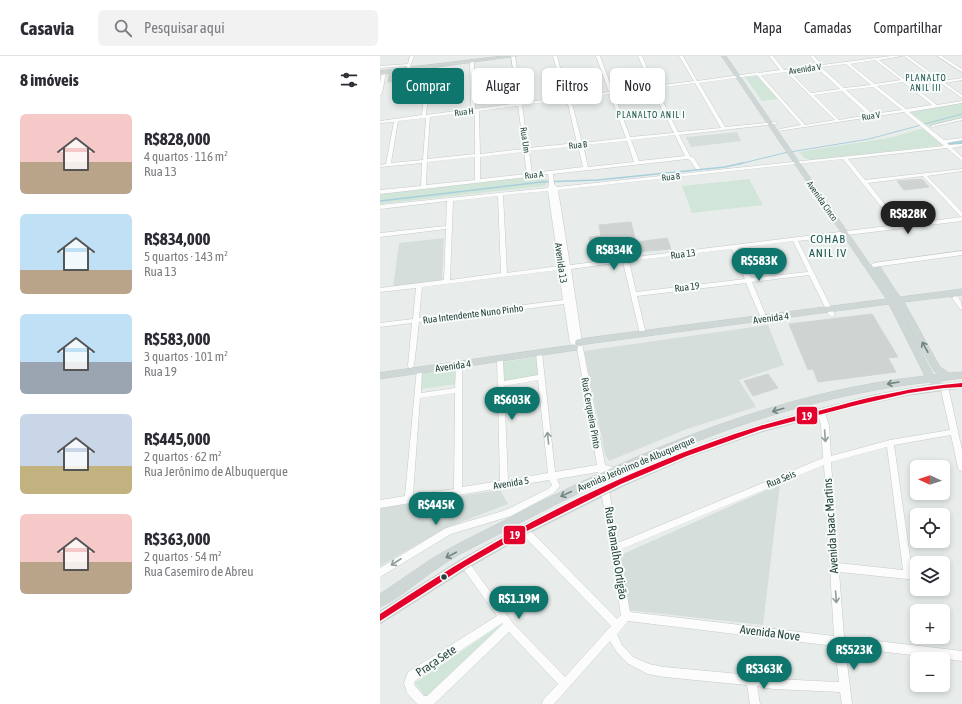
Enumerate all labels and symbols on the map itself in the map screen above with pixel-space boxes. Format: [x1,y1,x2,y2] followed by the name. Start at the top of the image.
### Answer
[788,62,822,76] street label: Avenida V
[905,73,947,93] district label: PLANALTO ANIL III
[454,106,474,118] street label: Rua H
[617,110,685,120] district label: PLANALTO ANIL I
[861,110,882,122] street label: Rua V
[518,126,532,154] street label: Rua Um
[568,139,588,151] street label: Rua B
[524,169,544,181] street label: Rua A
[661,171,681,183] street label: Rua 8
[805,179,839,223] street label: Avenida Cinco
[875,201,941,235] pin: R$828K
[809,232,847,260] district label: COHAB ANIL IV
[581,237,647,271] pin: R$834K
[553,242,569,284] street label: Avenida 13
[670,247,696,261] street label: Rua 13
[726,248,792,282] pin: R$583K
[674,280,700,294] street label: Rua 19
[422,302,524,326] street label: Rua Intendente Nuno Pinho
[752,310,790,326] street label: Avenida 4
[920,341,928,353] one-way arrow
[434,358,472,374] street label: Avenida 4
[579,376,603,450] street label: Rua Cerqueira Pinto
[887,379,900,387] one-way arrow
[479,387,545,421] pin: R$603K
[796,406,818,425] line badge: 19
[772,407,785,414] one-way arrow
[802,410,812,422] text: 19
[822,429,829,442] one-way arrow
[544,432,552,445] one-way arrow
[576,434,697,494] street label: Avenida Jerônimo de Albuquerque
[910,460,950,500] north arrow
[765,468,798,490] street label: Rua Seis
[492,475,530,491] street label: Avenida 5
[821,478,841,574] street label: Avenida Isaac Martins
[561,491,573,498] one-way arrow
[403,492,469,526] pin: R$445K
[602,506,630,601] street label: Rua Ramalho Ortigão
[503,525,526,545] line badge: 19
[510,529,520,541] text: 19
[446,551,458,559] one-way arrow
[391,558,402,566] one-way arrow
[439,572,449,582] unlabelled marker
[482,586,556,620] pin: R$1.19M
[833,590,840,603] one-way arrow
[739,622,801,644] street label: Avenida Nove
[821,637,887,671] pin: R$523K
[413,642,459,680] street label: Praça Sete
[731,656,797,690] pin: R$363K

